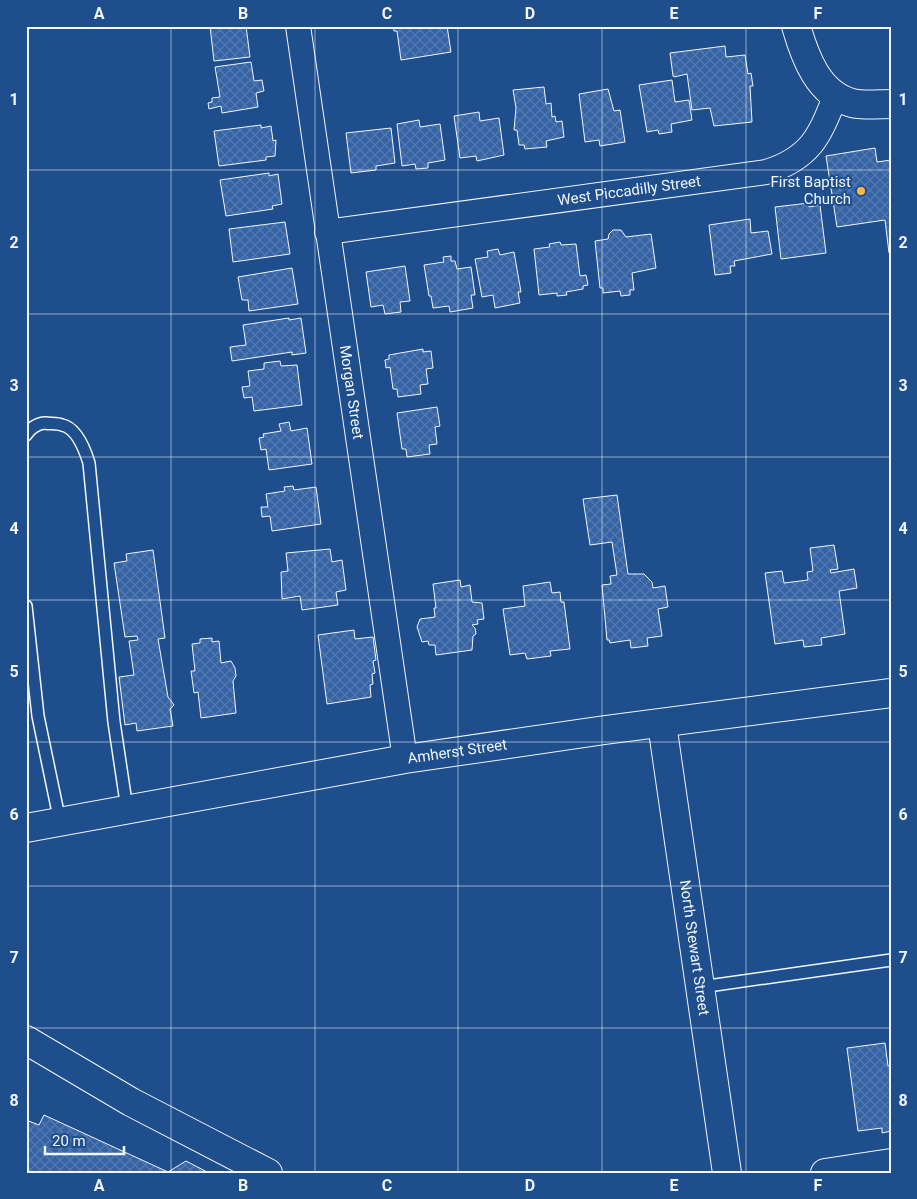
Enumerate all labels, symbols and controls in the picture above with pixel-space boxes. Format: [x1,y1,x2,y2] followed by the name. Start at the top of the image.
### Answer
[94,4,105,23] text: A
[238,4,248,23] text: B
[382,4,392,23] text: C
[525,4,535,23] text: D
[670,4,679,23] text: E
[814,4,823,23] text: F
[9,90,19,109] text: 1
[898,90,908,109] text: 1
[556,172,702,209] street label: West Piccadilly Street
[770,173,851,208] place label: First Baptist Church
[855,185,867,197] marker: First Baptist Church
[9,233,19,252] text: 2
[898,233,908,252] text: 2
[336,344,367,440] street label: Morgan Street
[9,376,19,395] text: 3
[898,376,908,395] text: 3
[9,519,19,538] text: 4
[898,519,908,538] text: 4
[9,662,19,681] text: 5
[898,662,908,681] text: 5
[406,735,508,768] street label: Amherst Street
[9,805,19,824] text: 6
[898,805,908,824] text: 6
[676,879,713,1017] street label: North Stewart Street
[9,948,19,967] text: 7
[898,948,908,967] text: 7
[9,1091,19,1110] text: 8
[898,1091,908,1110] text: 8
[45,1124,124,1156] scale bar
[52,1132,86,1150] text: 20 m
[94,1176,105,1195] text: A
[238,1176,248,1195] text: B
[382,1176,392,1195] text: C
[525,1176,535,1195] text: D
[670,1176,679,1195] text: E
[814,1176,823,1195] text: F

